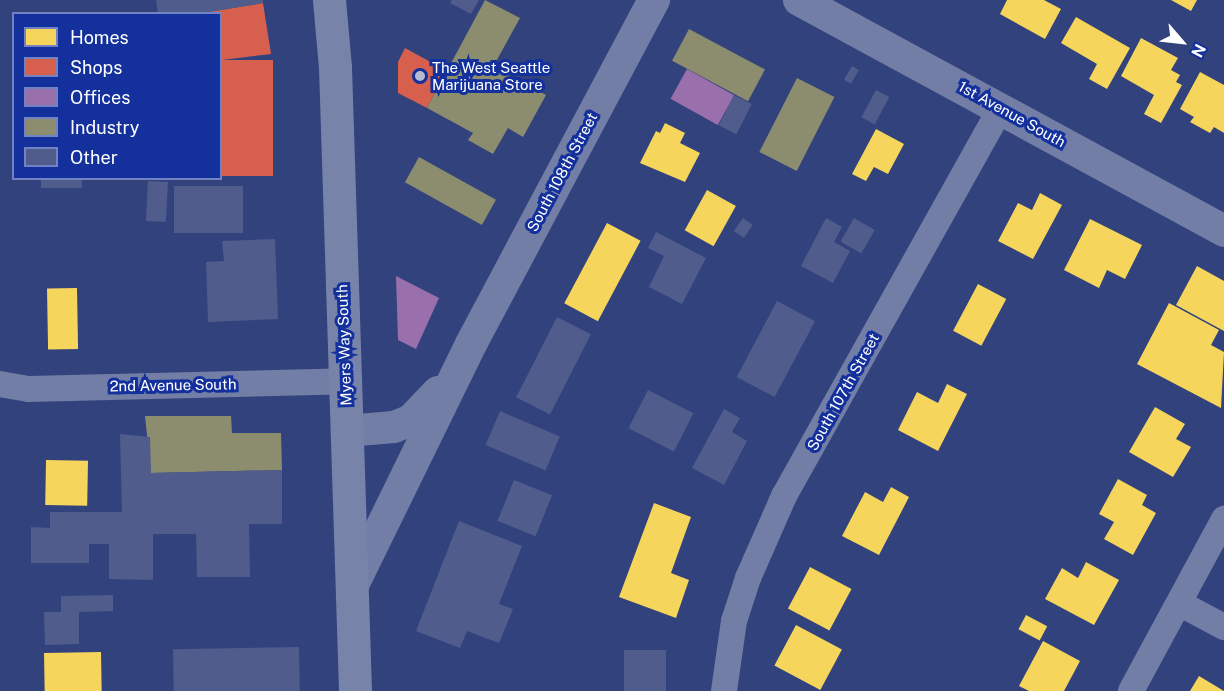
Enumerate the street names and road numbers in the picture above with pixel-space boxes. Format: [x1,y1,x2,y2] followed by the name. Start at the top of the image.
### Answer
[955,77,1069,151] street label: 1st Avenue South
[523,109,601,235] street label: South 108th Street
[333,284,355,406] street label: Myers Way South
[803,330,883,454] street label: South 107th Street
[109,375,237,395] street label: 2nd Avenue South

